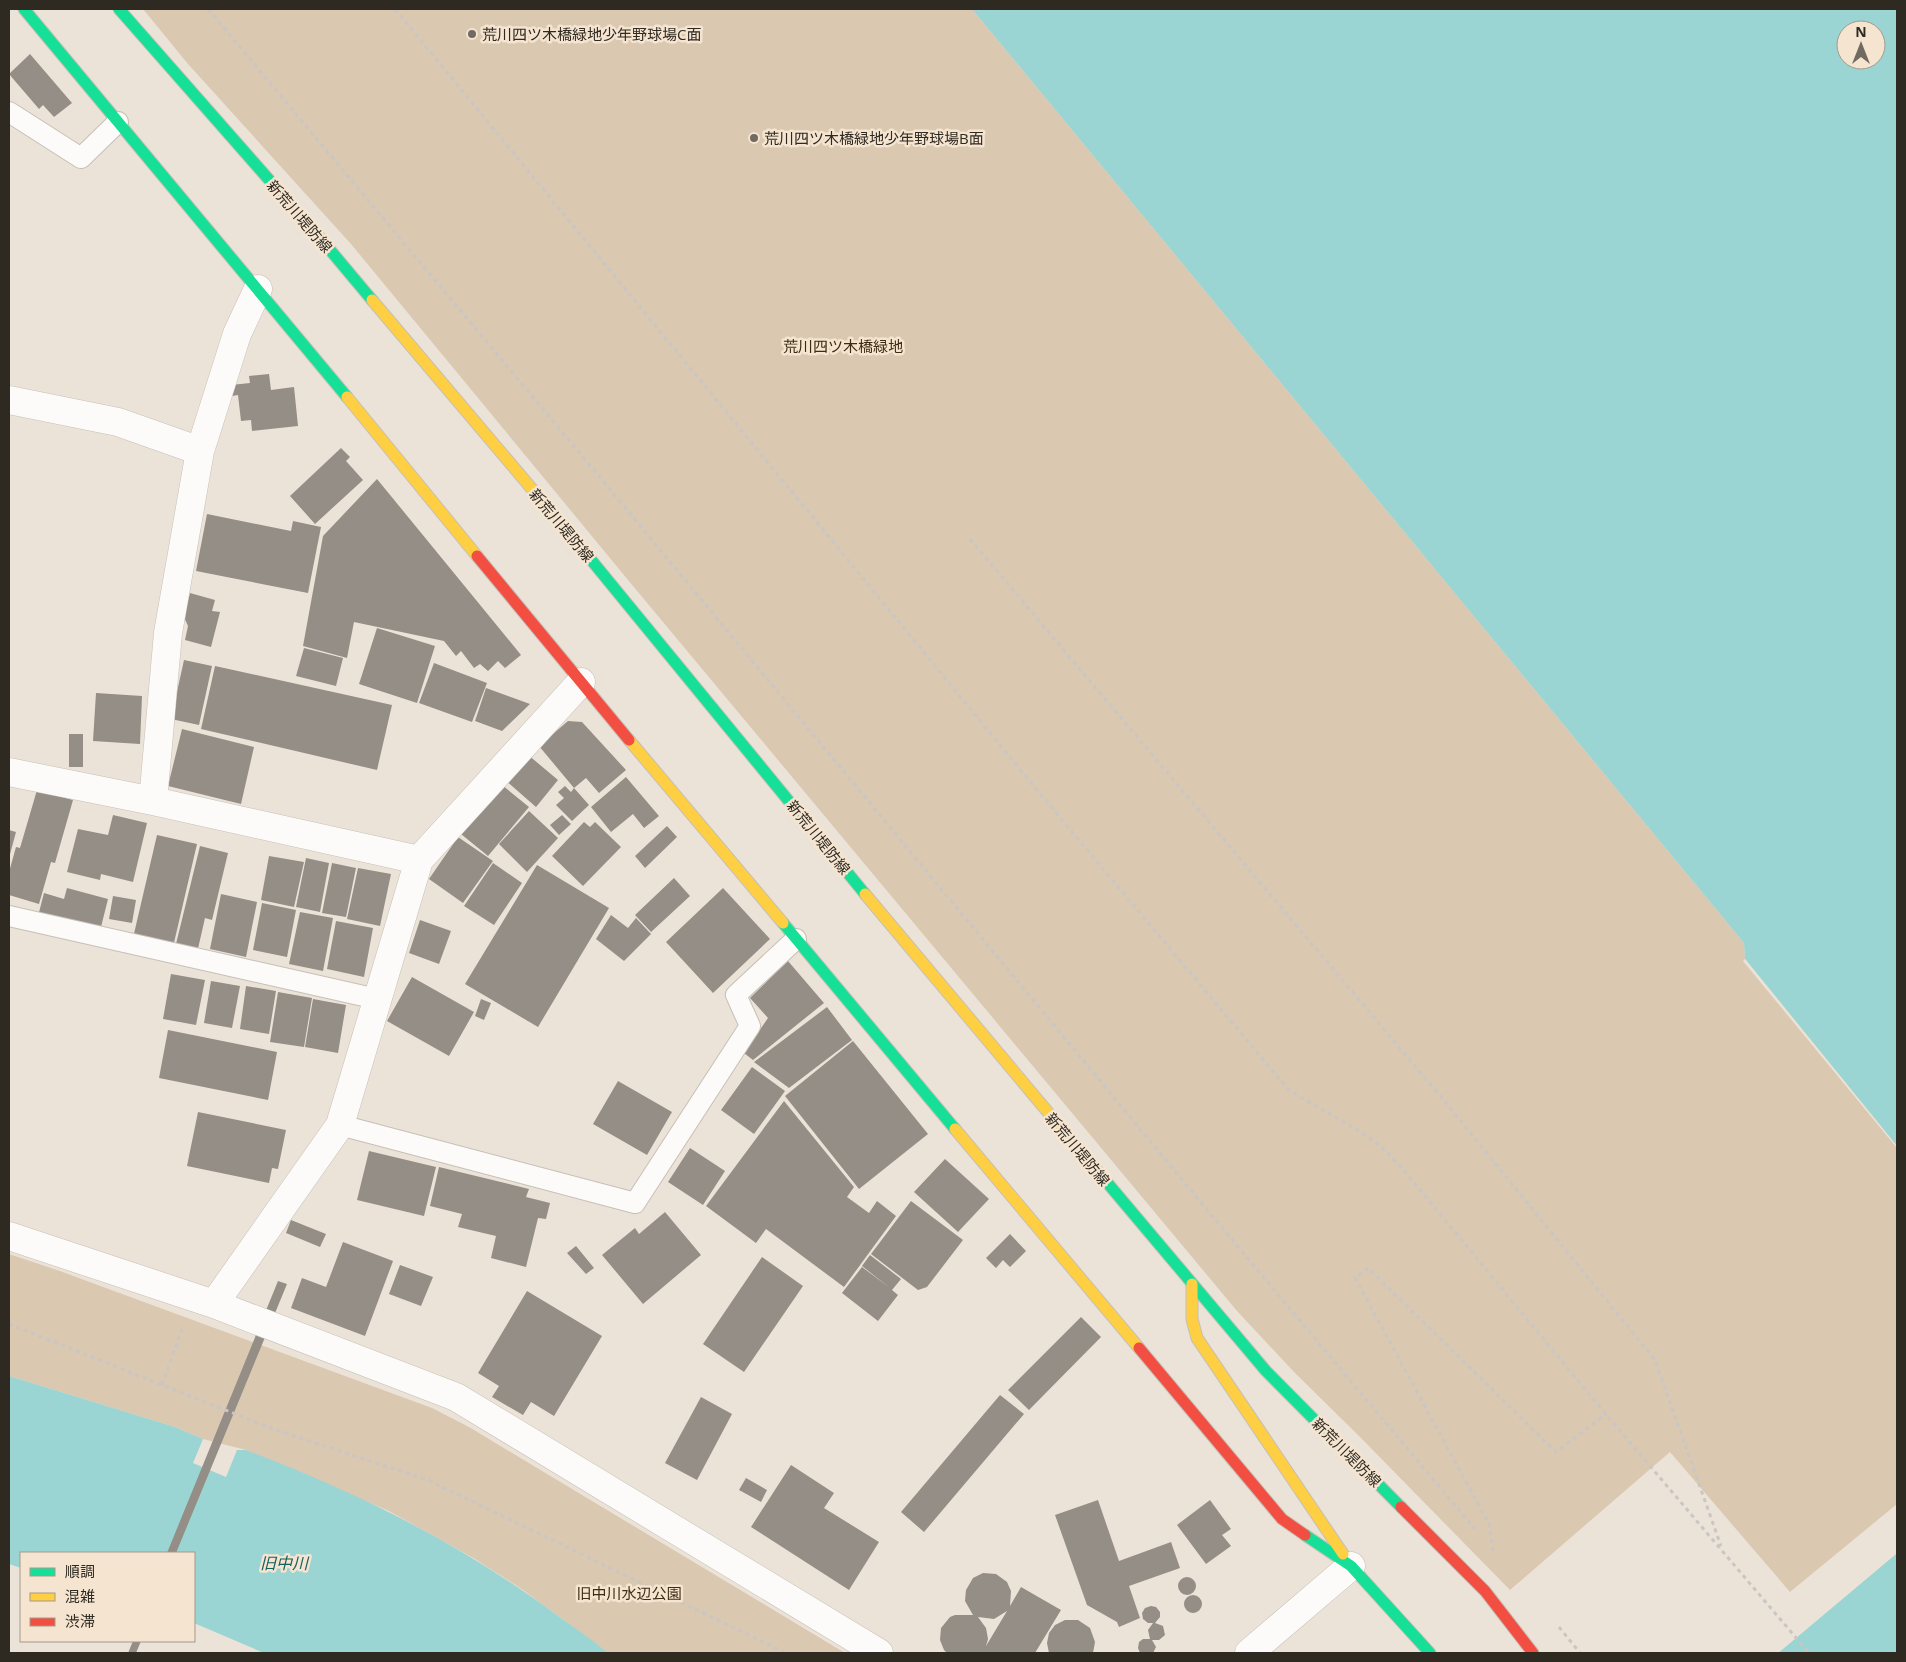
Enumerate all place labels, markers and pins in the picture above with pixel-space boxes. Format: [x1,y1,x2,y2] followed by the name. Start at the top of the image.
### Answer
[482,24,701,44] place label: 荒川四ツ木橋緑地少年野球場C面
[466,28,478,40] marker: 荒川四ツ木橋緑地少年野球場C面
[764,128,984,148] place label: 荒川四ツ木橋緑地少年野球場B面
[748,132,760,144] marker: 荒川四ツ木橋緑地少年野球場B面

